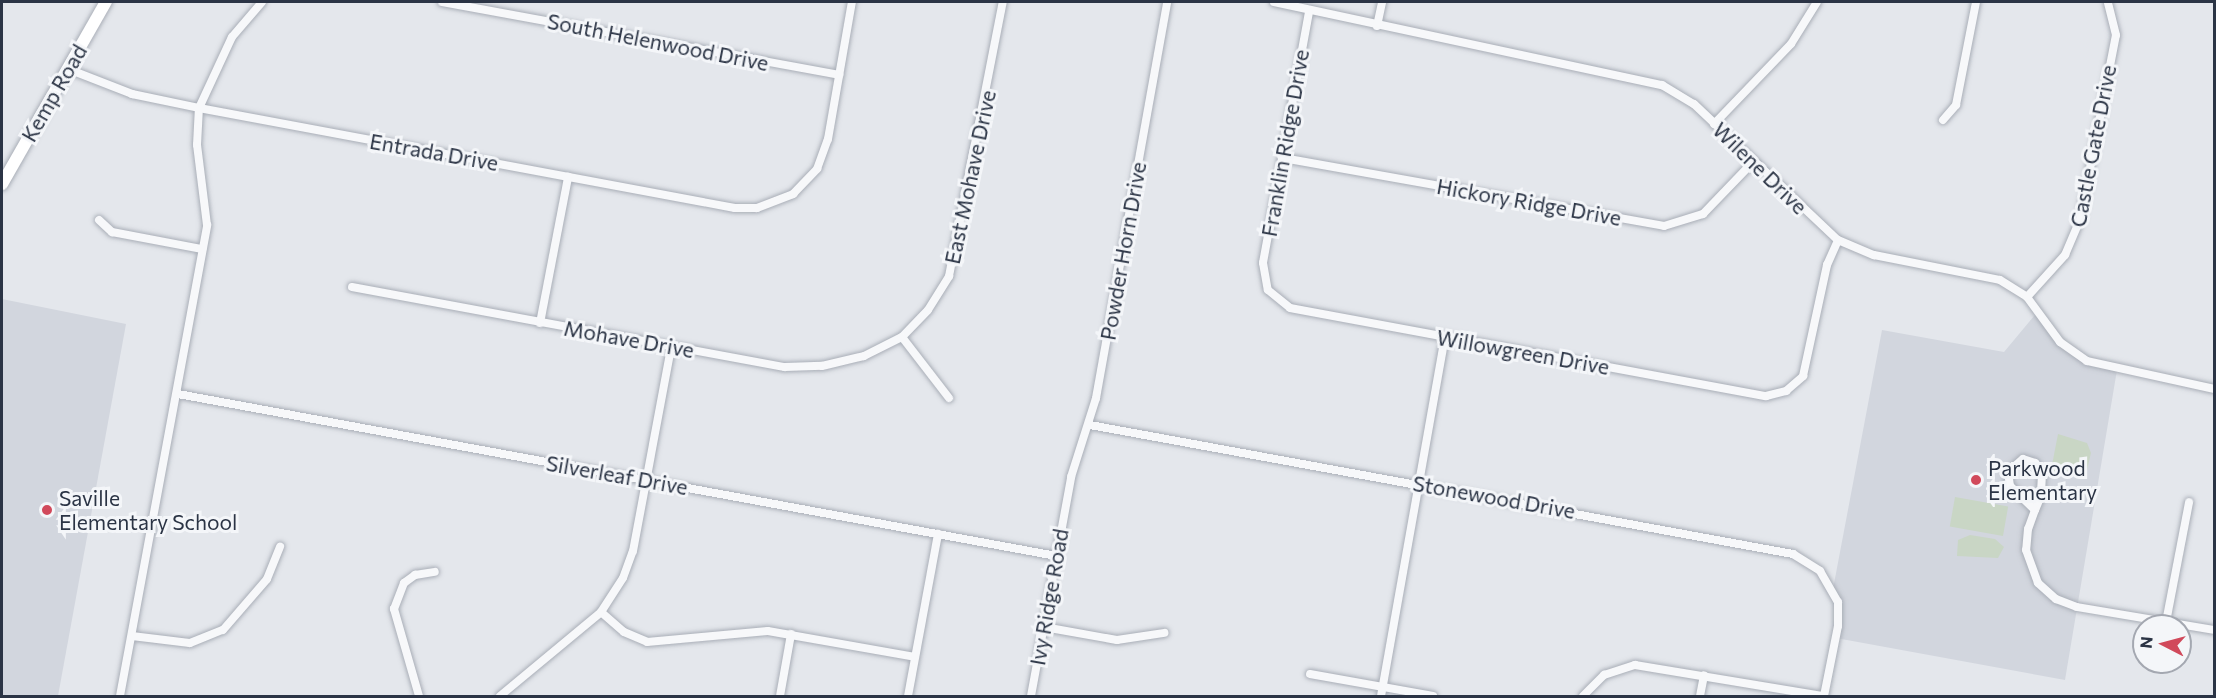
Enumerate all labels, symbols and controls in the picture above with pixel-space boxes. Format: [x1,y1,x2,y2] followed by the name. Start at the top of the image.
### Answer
[545,8,771,76] street label: South Helenwood Drive
[16,40,92,146] street label: Kemp Road
[1256,47,1314,239] street label: Franklin Ridge Drive
[2065,63,2121,229] street label: Castle Gate Drive
[939,88,1001,266] street label: East Mohave Drive
[1708,117,1812,219] street label: Wilene Drive
[368,128,500,176] street label: Entrada Drive
[1095,160,1151,342] street label: Powder Horn Drive
[1435,173,1623,231] street label: Hickory Ridge Drive
[562,315,696,363] street label: Mohave Drive
[1435,324,1611,380] street label: Willowgreen Drive
[544,450,690,500] street label: Silverleaf Drive
[1988,455,2097,505] place label: Parkwood Elementary
[1411,470,1577,524] street label: Stonewood Drive
[1969,473,1983,487] marker: Parkwood Elementary
[59,485,237,535] place label: Saville Elementary School
[40,503,54,517] marker: Saville Elementary School
[1025,527,1073,667] street label: Ivy Ridge Road
[2132,614,2192,674] north arrow
[2136,635,2156,649] text: N

